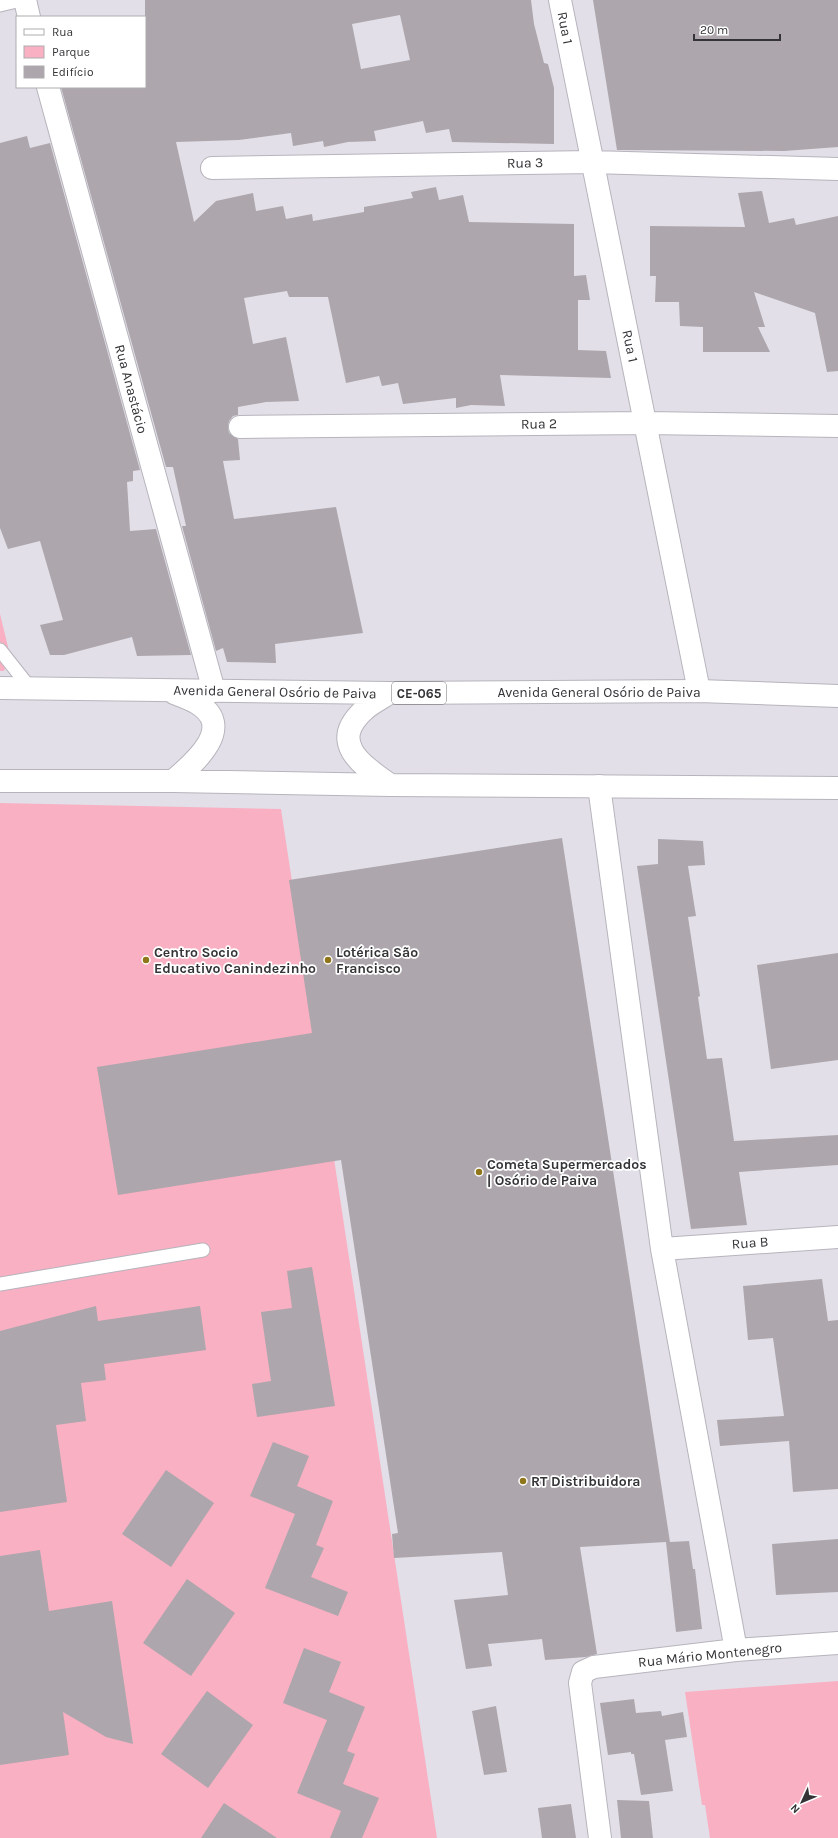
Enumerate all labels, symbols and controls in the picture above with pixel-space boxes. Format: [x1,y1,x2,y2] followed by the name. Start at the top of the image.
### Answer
[554,10,576,46] street label: Rua 1
[16,16,146,88] legend
[694,16,780,42] scale bar
[700,23,728,37] text: 20 m
[52,25,73,39] text: Rua
[52,45,90,59] text: Parque
[52,65,93,79] text: Edifício
[507,154,543,172] street label: Rua 3
[618,328,642,364] street label: Rua 1
[111,343,151,435] street label: Rua Anastácio
[521,415,557,433] street label: Rua 2
[173,682,377,702] street label: Avenida General Osório de Paiva
[392,682,446,704] road number: CE-065
[497,684,701,701] street label: Avenida General Osório de Paiva
[154,944,316,977] place label: Centro Socio Educativo Canindezinho
[336,944,418,977] place label: Lotérica São Francisco
[141,955,151,965] marker: Centro Socio Educativo Canindezinho
[323,955,333,965] marker: Lotérica São Francisco
[487,1156,647,1189] place label: Cometa Supermercados | Osório de Paiva
[474,1167,484,1177] marker: Cometa Supermercados | Osório de Paiva
[731,1233,769,1253] street label: Rua B
[531,1473,640,1490] place label: RT Distribuidora
[518,1476,528,1486] marker: RT Distribuidora
[637,1639,783,1671] street label: Rua Mário Montenegro
[782,1782,822,1822] north arrow
[788,1801,803,1816] text: N

